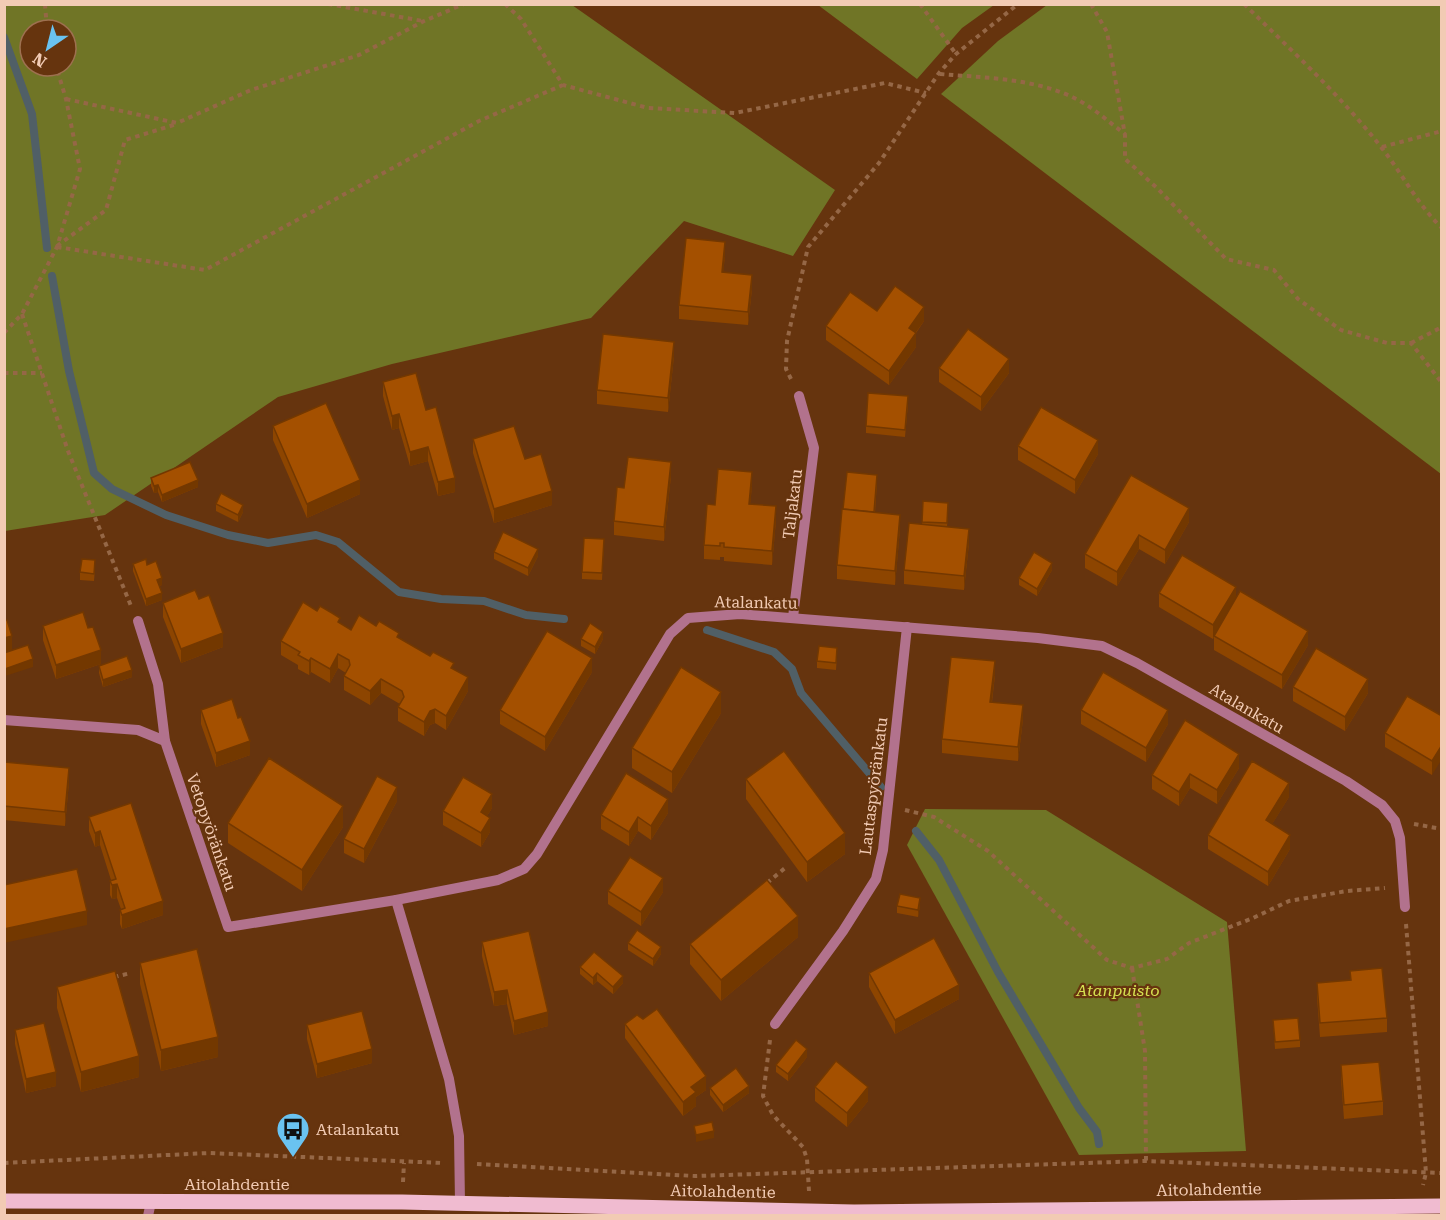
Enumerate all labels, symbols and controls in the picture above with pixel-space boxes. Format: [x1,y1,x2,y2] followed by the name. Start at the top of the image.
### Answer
[18,18,78,78] north arrow
[29,49,50,71] text: N
[779,468,806,540] street label: Taljakatu
[714,592,798,613] street label: Atalankatu
[1206,679,1288,737] street label: Atalankatu
[856,716,891,856] street label: Lautaspyöränkatu
[183,771,241,893] street label: Vetopyöränkatu
[1075,981,1160,1000] park label: Atanpuisto
[275,1111,311,1158] bus stop icon: Atalankatu
[316,1120,399,1139] place label: Atalankatu
[184,1175,290,1194] street label: Aitolahdentie
[1156,1179,1262,1200] street label: Aitolahdentie
[670,1181,776,1202] street label: Aitolahdentie

